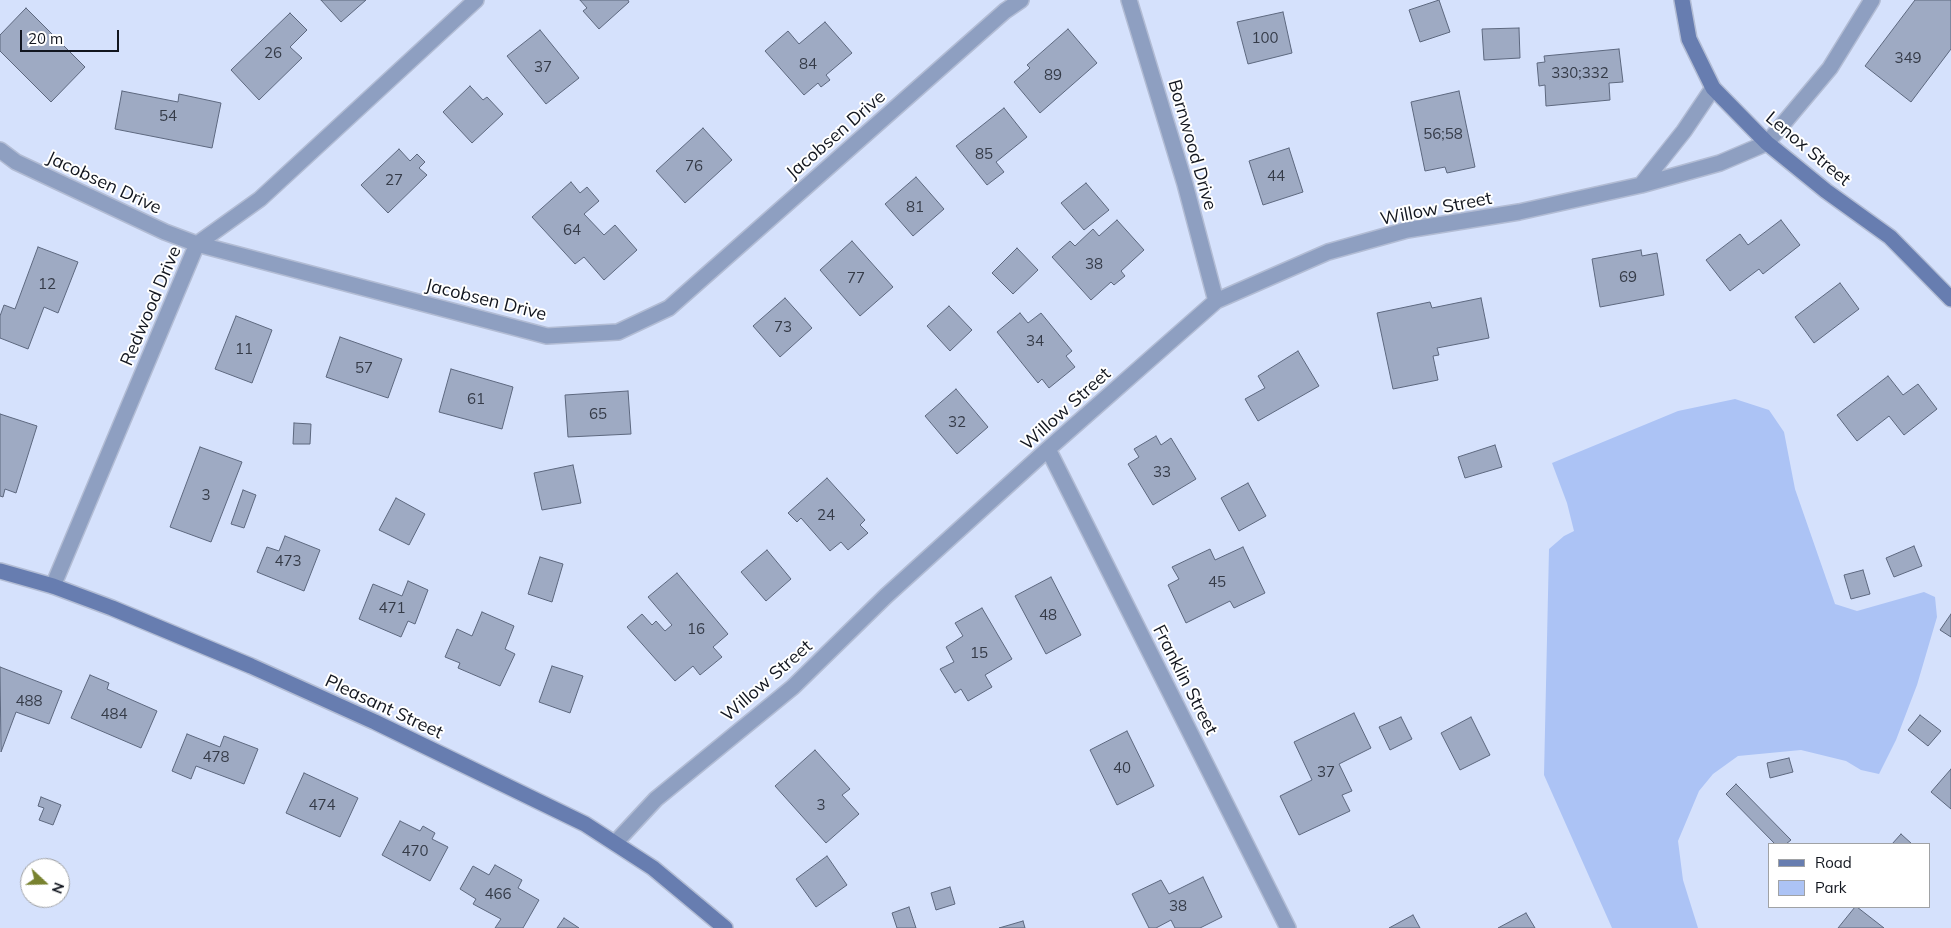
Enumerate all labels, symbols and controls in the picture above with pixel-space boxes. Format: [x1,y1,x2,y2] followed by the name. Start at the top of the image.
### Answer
[22,20,121,52] scale bar
[28,29,63,48] text: 20 m
[1252,29,1278,47] house number: 100
[264,44,282,62] house number: 26
[1895,49,1921,67] house number: 349
[799,55,817,73] house number: 84
[534,58,552,76] house number: 37
[1551,64,1609,82] house number: 330;332
[1044,66,1062,84] house number: 89
[1163,77,1221,213] street label: Bornwood Drive
[782,86,890,184] street label: Jacobsen Drive
[159,107,177,125] house number: 54
[1761,107,1855,191] street label: Lenox Street
[1423,125,1463,143] house number: 56;58
[975,145,993,163] house number: 85
[43,147,165,219] street label: Jacobsen Drive
[685,157,703,175] house number: 76
[1267,167,1285,185] house number: 44
[385,171,403,189] house number: 27
[1378,188,1494,230] street label: Willow Street
[906,198,924,216] house number: 81
[563,221,581,239] house number: 64
[116,243,186,369] street label: Redwood Drive
[1085,255,1103,273] house number: 38
[1619,268,1637,286] house number: 69
[847,269,865,287] house number: 77
[38,275,56,293] house number: 12
[423,275,549,325] street label: Jacobsen Drive
[774,318,792,336] house number: 73
[1026,332,1044,350] house number: 34
[235,340,253,358] house number: 11
[355,359,373,377] house number: 57
[1017,363,1115,455] street label: Willow Street
[467,390,485,408] house number: 61
[589,405,607,423] house number: 65
[948,413,966,431] house number: 32
[1153,463,1171,481] house number: 33
[202,486,210,504] house number: 3
[817,506,835,524] house number: 24
[275,552,301,570] house number: 473
[1208,573,1226,591] house number: 45
[379,599,405,617] house number: 471
[1039,606,1057,624] house number: 48
[687,620,705,638] house number: 16
[1148,621,1222,739] street label: Franklin Street
[717,636,817,726] street label: Willow Street
[970,644,988,662] house number: 15
[322,670,446,744] street label: Pleasant Street
[16,692,42,710] house number: 488
[101,705,127,723] house number: 484
[203,748,229,766] house number: 478
[1113,759,1131,777] house number: 40
[1317,763,1335,781] house number: 37
[309,796,335,814] house number: 474
[817,796,825,814] house number: 3
[402,842,428,860] house number: 470
[1768,843,1931,908] legend
[1815,853,1852,872] text: Road
[20,858,70,908] north arrow
[1815,878,1847,897] text: Park
[48,880,68,896] text: N
[485,885,511,903] house number: 466
[1169,897,1187,915] house number: 38

